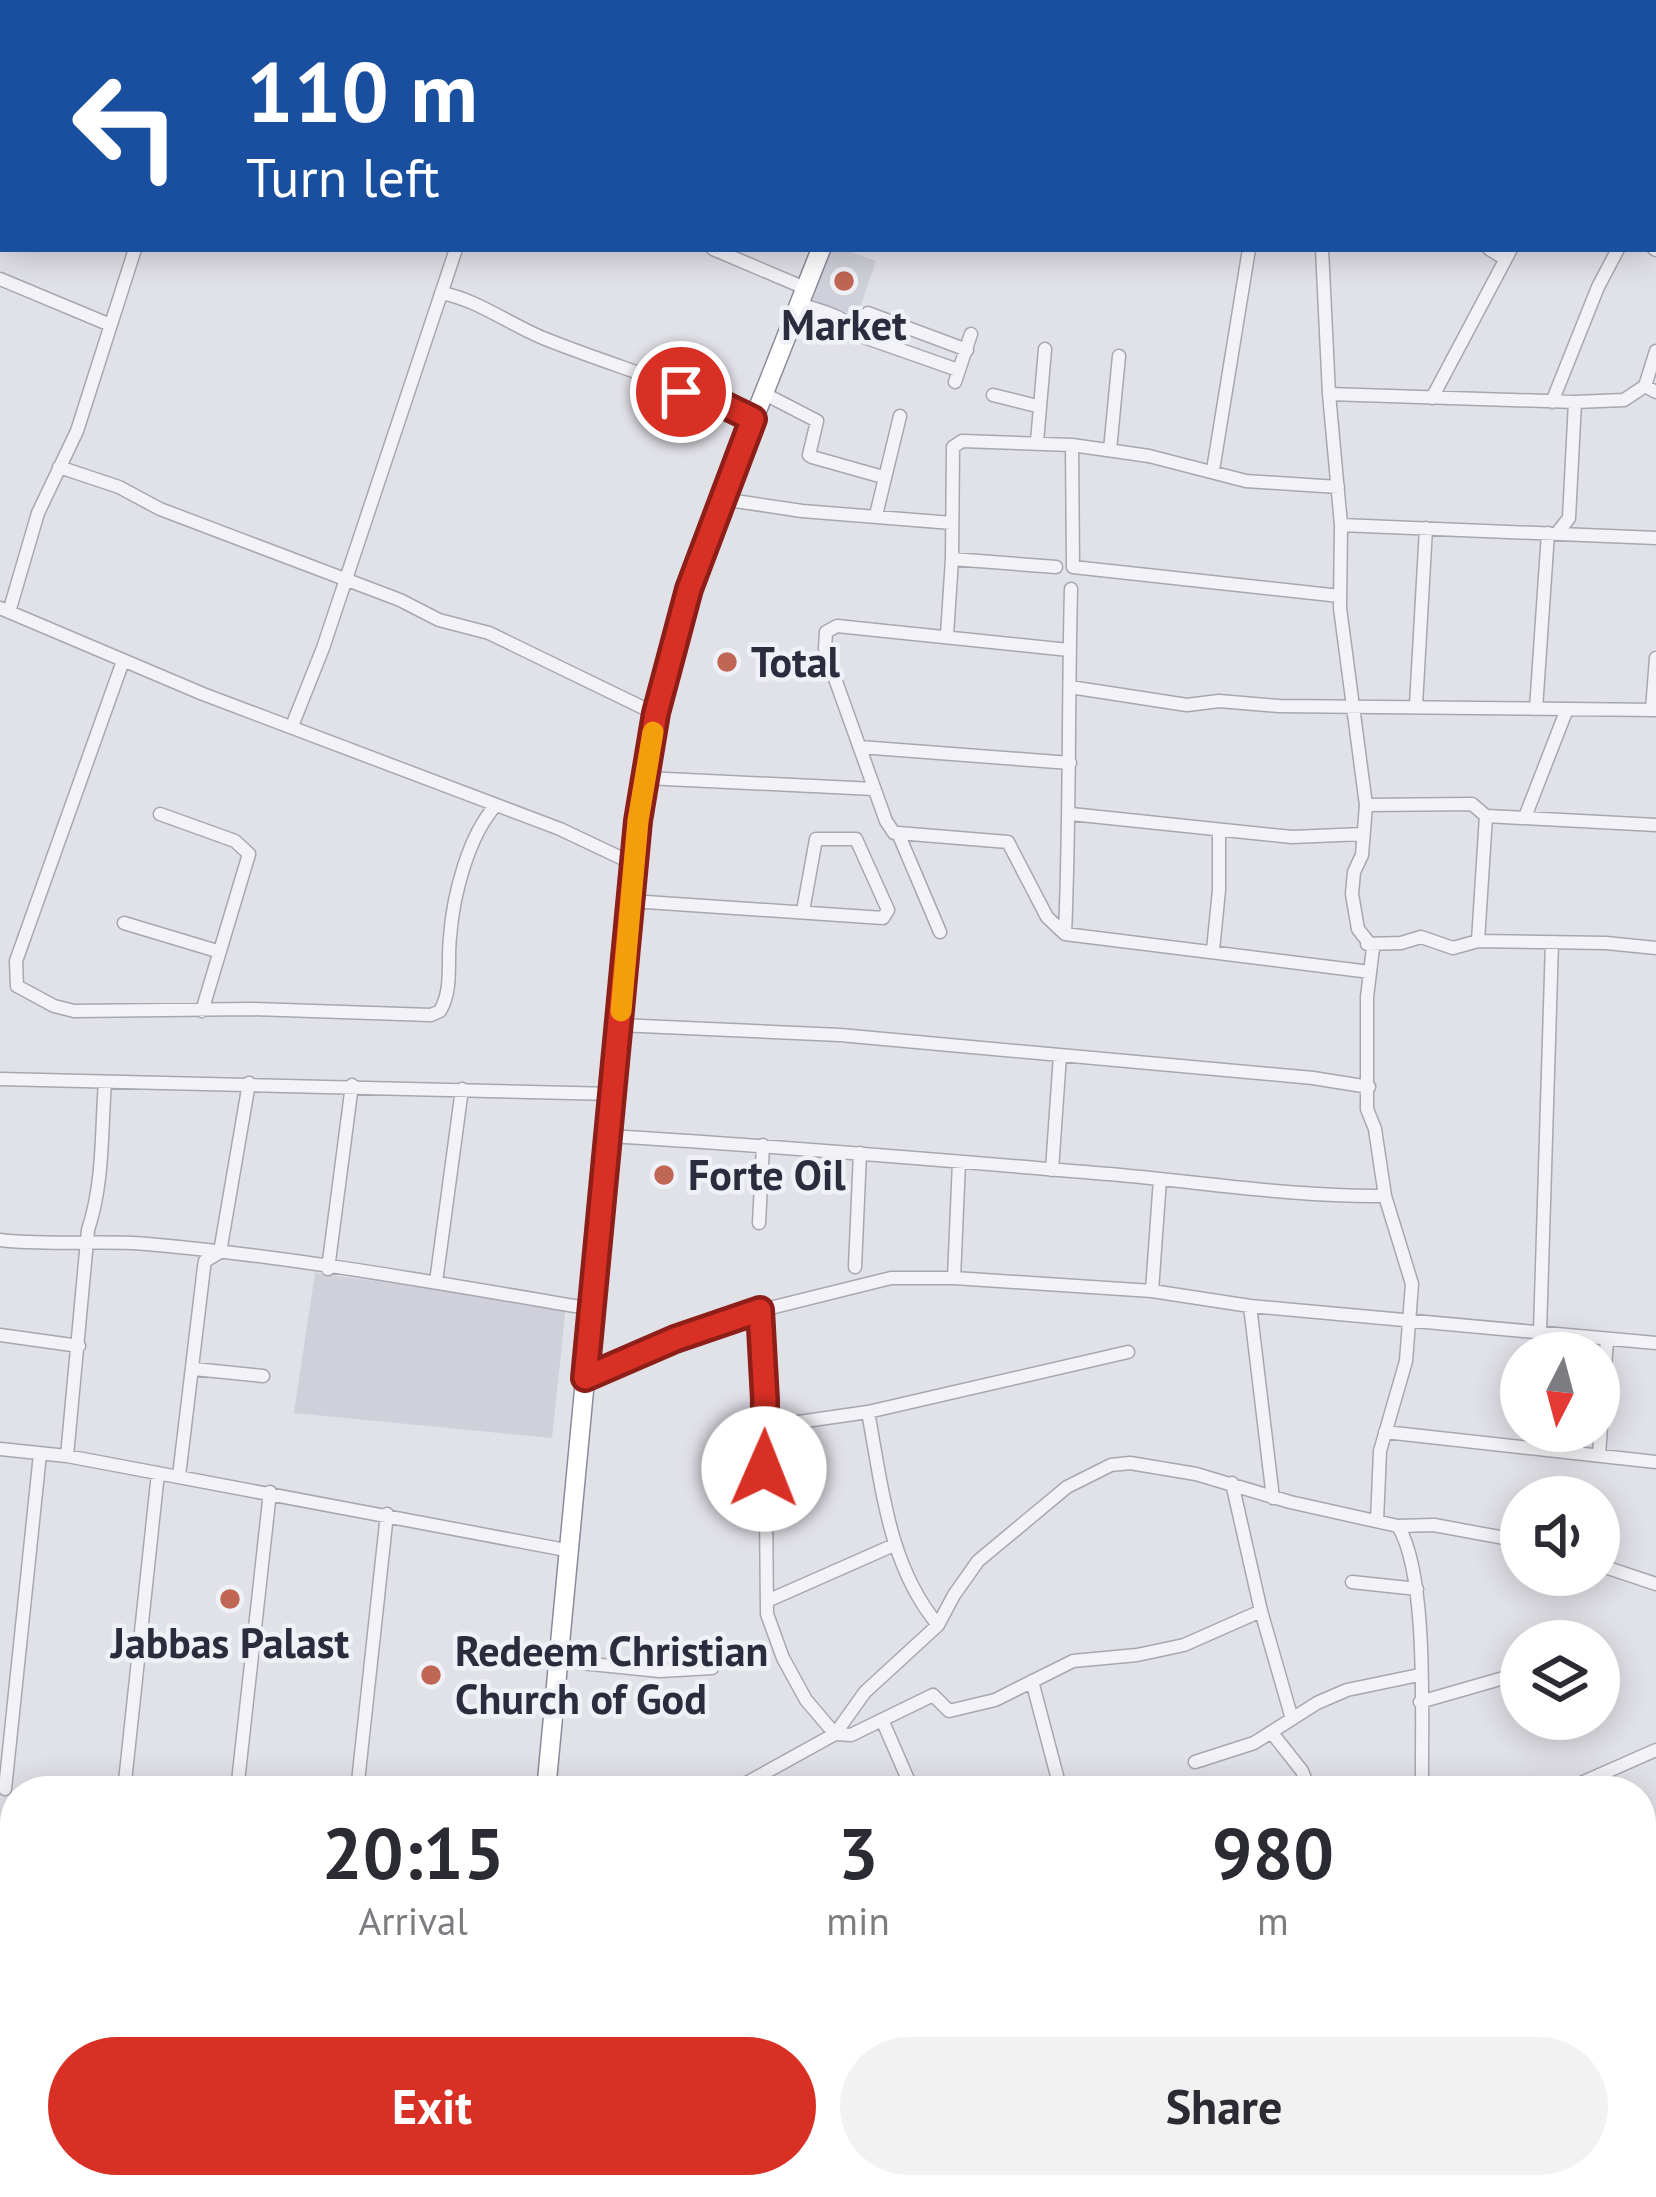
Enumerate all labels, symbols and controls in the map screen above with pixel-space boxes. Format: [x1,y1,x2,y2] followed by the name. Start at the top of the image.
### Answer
[246,36,478,145] text: 110 m
[48,48,204,204] icon: left
[246,142,440,212] text: Turn left
[831,268,857,294] marker: Market
[781,297,907,352] place label: Market
[630,341,732,443] pin
[648,359,714,425] icon: arrive
[751,634,841,689] place label: Total
[714,649,740,675] marker: Total
[688,1147,846,1202] place label: Forte Oil
[651,1162,677,1188] marker: Forte Oil
[1500,1332,1620,1452] north arrow
[1500,1332,1620,1740] map controls
[701,1406,827,1532] position arrow
[1500,1476,1620,1596] button: sound
[217,1586,243,1612] marker: Jabbas Palast
[110,1615,349,1670] place label: Jabbas Palast
[1500,1620,1620,1740] button: layers
[455,1623,768,1726] place label: Redeem Christian Church of God
[418,1662,444,1688] marker: Redeem Christian Church of God
[322,1806,505,1899] text: 20:15
[838,1806,879,1899] text: 3
[1212,1806,1334,1899] text: 980
[359,1895,468,1946] text: Arrival
[826,1895,890,1946] text: min
[1257,1895,1289,1946] text: m
[48,2037,816,2175] button: Exit
[840,2037,1608,2175] button: Share

